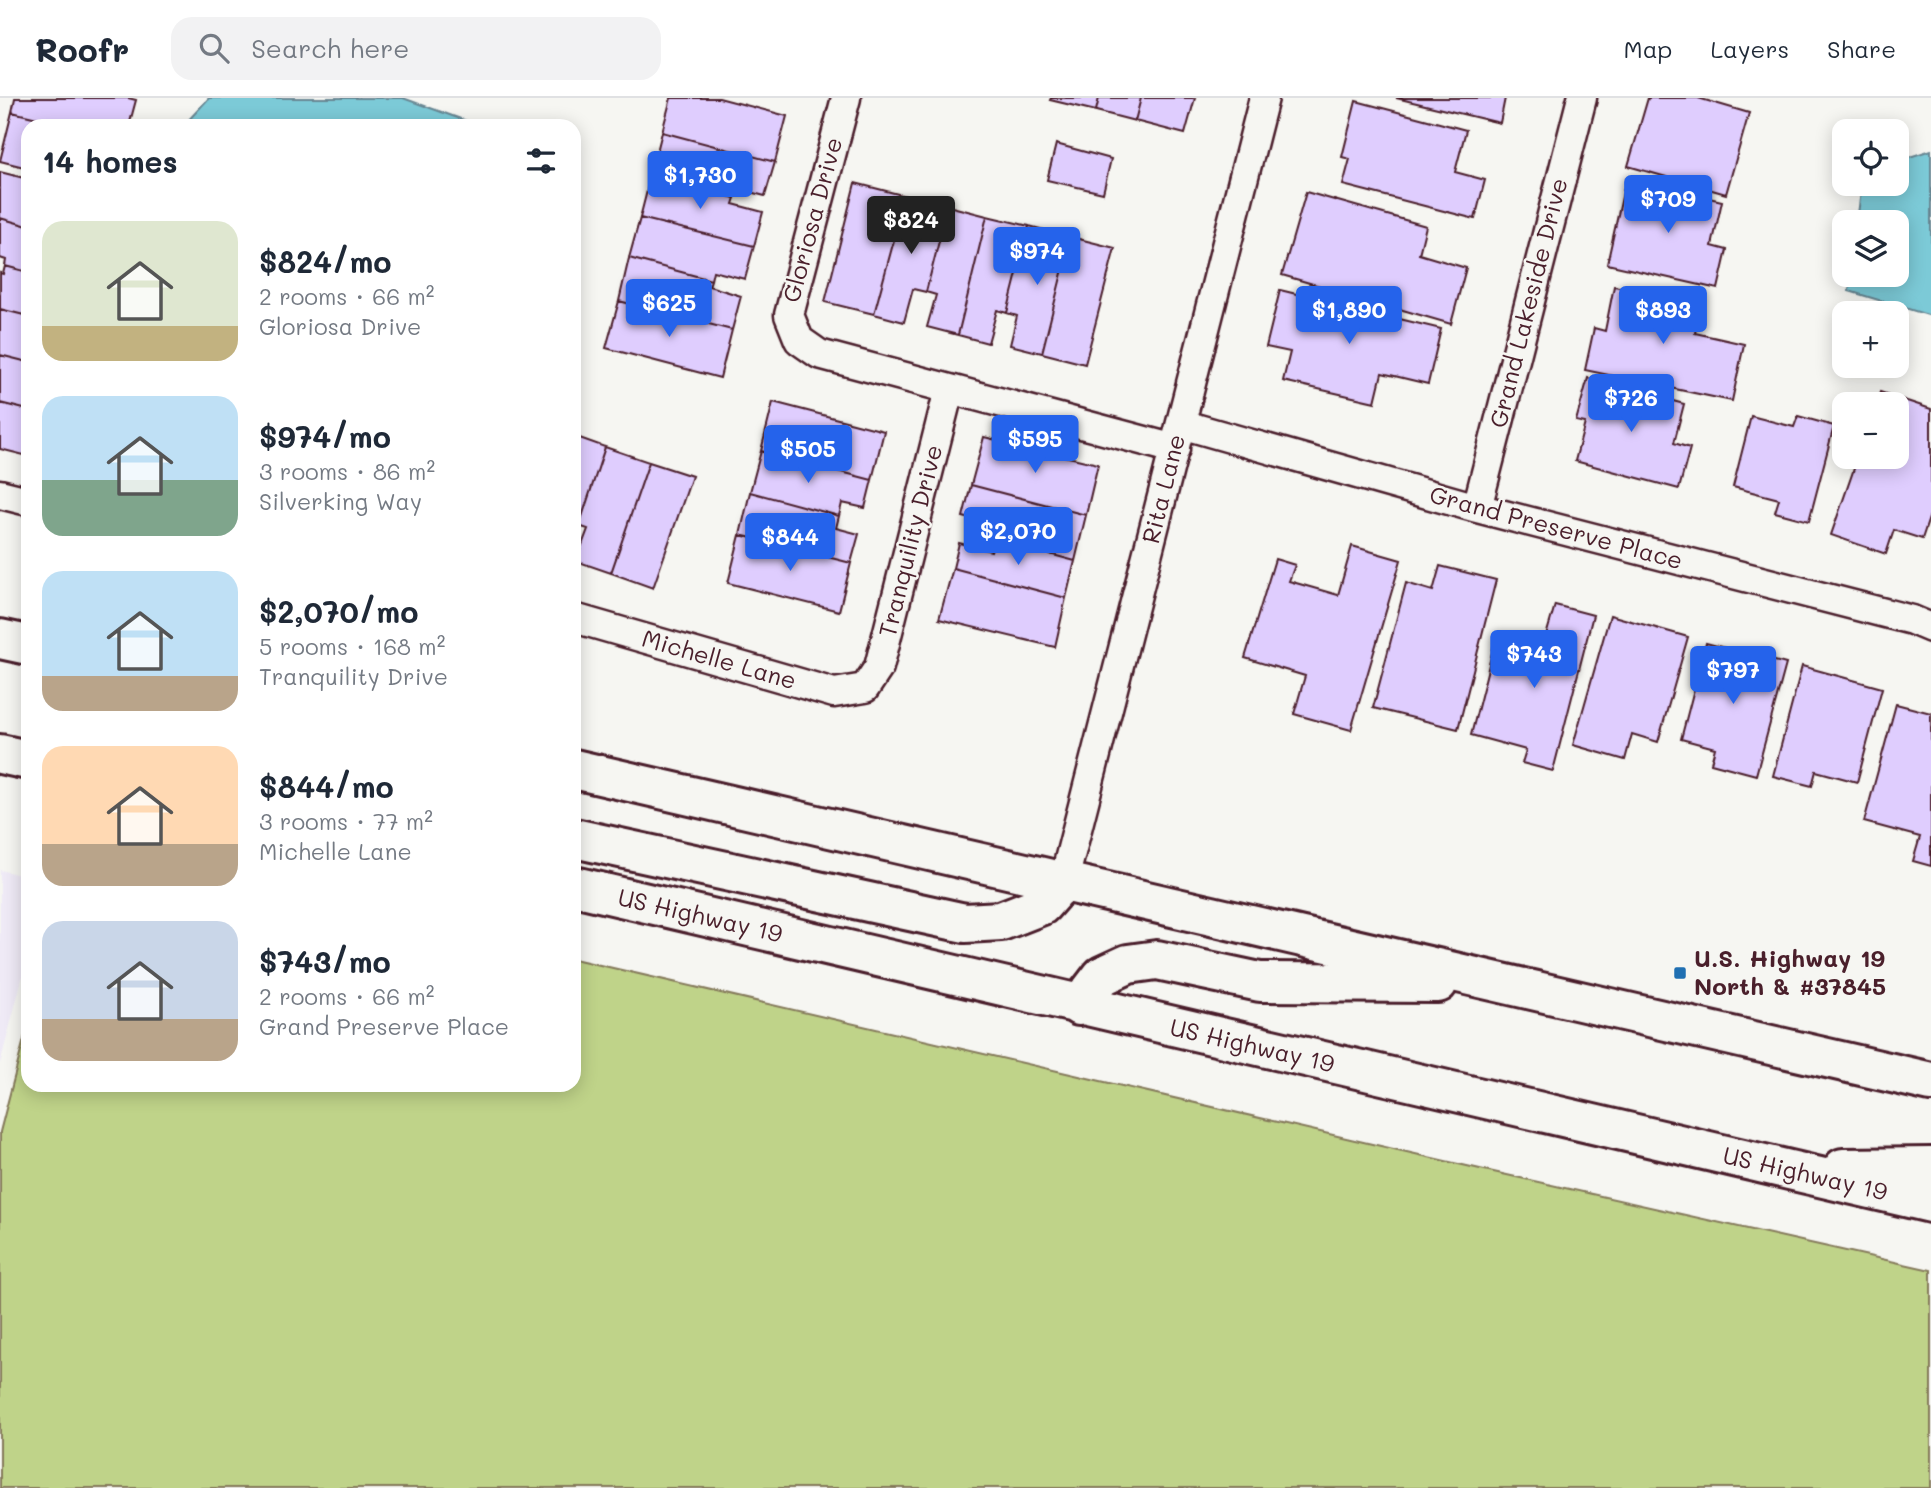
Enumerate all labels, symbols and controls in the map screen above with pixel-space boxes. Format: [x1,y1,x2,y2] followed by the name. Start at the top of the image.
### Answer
[171,17,661,80] search box
[35,27,129,70] text: Roofr
[195,29,233,67] icon: search
[251,31,409,65] text: Search here
[1624,33,1672,64] text: Map
[1710,33,1789,64] text: Layers
[1827,33,1896,64] text: Share
[1832,119,1909,469] map controls
[1832,119,1909,196] button: locate
[775,134,848,305] street label: Gloriosa Drive
[42,141,178,181] text: 14 homes
[522,142,560,180] icon: filters
[643,152,757,211] pin: $1,730
[664,159,736,189] text: $1,730
[1481,175,1574,431] street label: Grand Lakeside Drive
[1627,176,1709,235] pin: $709
[1640,183,1696,213] text: $709
[870,197,952,256] pin: $824
[883,204,939,234] text: $824
[1832,210,1909,287] button: layers
[996,228,1078,287] pin: $974
[1009,235,1065,265] text: $974
[259,241,391,281] text: $824/mo
[98,249,182,333] icon: home
[628,280,710,339] pin: $625
[259,281,434,311] text: 2 rooms · 66 m²
[1292,286,1406,346] pin: $1,890
[1622,286,1704,346] pin: $893
[642,287,696,317] text: $625
[1312,294,1386,324] text: $1,890
[1635,294,1691,324] text: $893
[1832,301,1909,378] button: +
[259,311,421,341] text: Gloriosa Drive
[1590,374,1672,434] pin: $726
[1604,382,1658,412] text: $726
[1832,392,1909,469] button: −
[259,416,391,456] text: $974/mo
[994,416,1076,475] pin: $595
[1008,423,1062,453] text: $595
[98,424,182,508] icon: home
[767,426,849,485] pin: $505
[1134,431,1191,547] street label: Rita Lane
[780,433,836,463] text: $505
[871,441,948,640] street label: Tranquility Drive
[259,456,435,486] text: 3 rooms · 86 m²
[1426,478,1686,575] street label: Grand Preserve Place
[259,486,422,516] text: Silverking Way
[961,508,1075,567] pin: $2,070
[749,514,831,573] pin: $844
[980,515,1056,545] text: $2,070
[761,521,819,551] text: $844
[259,591,418,631] text: $2,070/mo
[98,599,182,683] icon: home
[639,622,800,695] street label: Michelle Lane
[1493,630,1575,690] pin: $743
[259,631,445,661] text: 5 rooms · 168 m²
[1506,638,1562,668] text: $743
[1692,646,1774,706] pin: $797
[1706,654,1760,684] text: $797
[259,661,448,691] text: Tranquility Drive
[259,766,394,806] text: $844/mo
[98,774,182,858] icon: home
[259,806,433,836] text: 3 rooms · 77 m²
[259,836,412,866] text: Michelle Lane
[615,881,786,949] street label: US Highway 19
[259,941,391,981] text: $743/mo
[1694,942,1886,1001] place label: U.S. Highway 19 North & #37845
[98,949,182,1033] icon: home
[1672,965,1688,981] marker: U.S. Highway 19 North & #37845
[259,981,434,1011] text: 2 rooms · 66 m²
[259,1011,509,1041] text: Grand Preserve Place
[1167,1011,1338,1079] street label: US Highway 19
[1720,1139,1891,1207] street label: US Highway 19

